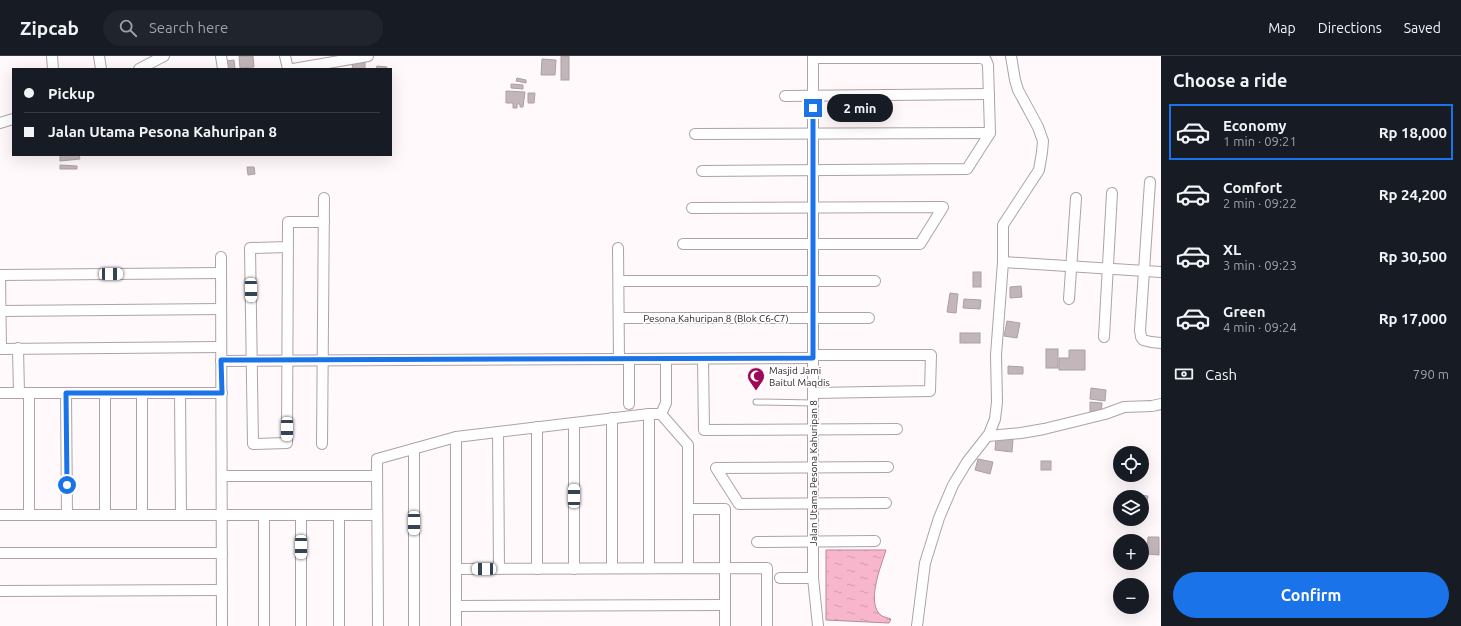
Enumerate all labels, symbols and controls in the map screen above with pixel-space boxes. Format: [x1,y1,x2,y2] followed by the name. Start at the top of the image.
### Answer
[103,10,383,46] search box
[20,17,79,39] text: Zipcab
[117,17,139,39] icon: search
[149,19,228,36] text: Search here
[1268,20,1296,36] text: Map
[1318,20,1382,36] text: Directions
[1404,20,1441,36] text: Saved
[1173,70,1287,90] text: Choose a ride
[48,85,95,102] text: Pickup
[827,94,893,122] callout: 2 min
[804,99,822,117] route end
[844,101,876,115] text: 2 min
[1175,114,1211,150] icon: car
[1223,117,1287,134] text: Economy
[48,123,277,140] text: Jalan Utama Pesona Kahuripan 8
[1379,124,1447,141] text: Rp 18,000
[1223,134,1297,148] text: 1 min · 09:21
[1175,176,1211,212] icon: car
[1223,179,1282,196] text: Comfort
[1379,186,1447,203] text: Rp 24,200
[1223,196,1297,210] text: 2 min · 09:22
[1175,238,1211,274] icon: car
[1223,241,1241,258] text: XL
[1379,248,1447,265] text: Rp 30,500
[1223,258,1297,272] text: 3 min · 09:23
[99,268,123,280] car
[245,278,257,302] car
[1175,300,1211,336] icon: car
[1223,303,1265,320] text: Green
[1379,310,1447,327] text: Rp 17,000
[643,313,789,324] street label: Pesona Kahuripan 8 (Blok C6-C7)
[1223,320,1297,334] text: 4 min · 09:24
[1173,363,1195,385] icon: cash
[769,365,830,388] place label: Masjid Jami Baitul Maqdis
[746,366,766,391] mosque icon: Masjid Jami Baitul Maqdis
[1205,366,1237,383] text: Cash
[1413,367,1449,381] text: 790 m
[808,400,819,546] street label: Jalan Utama Pesona Kahuripan 8
[281,417,293,441] car
[1113,446,1149,614] map controls
[1113,446,1149,482] button: locate
[58,476,76,494] route start
[568,484,580,508] car
[1113,490,1149,526] button: layers
[408,511,420,535] car
[1113,534,1149,570] button: +
[295,535,307,559] car
[472,563,496,575] car
[1173,572,1449,618] button: Confirm
[1113,578,1149,614] button: −

